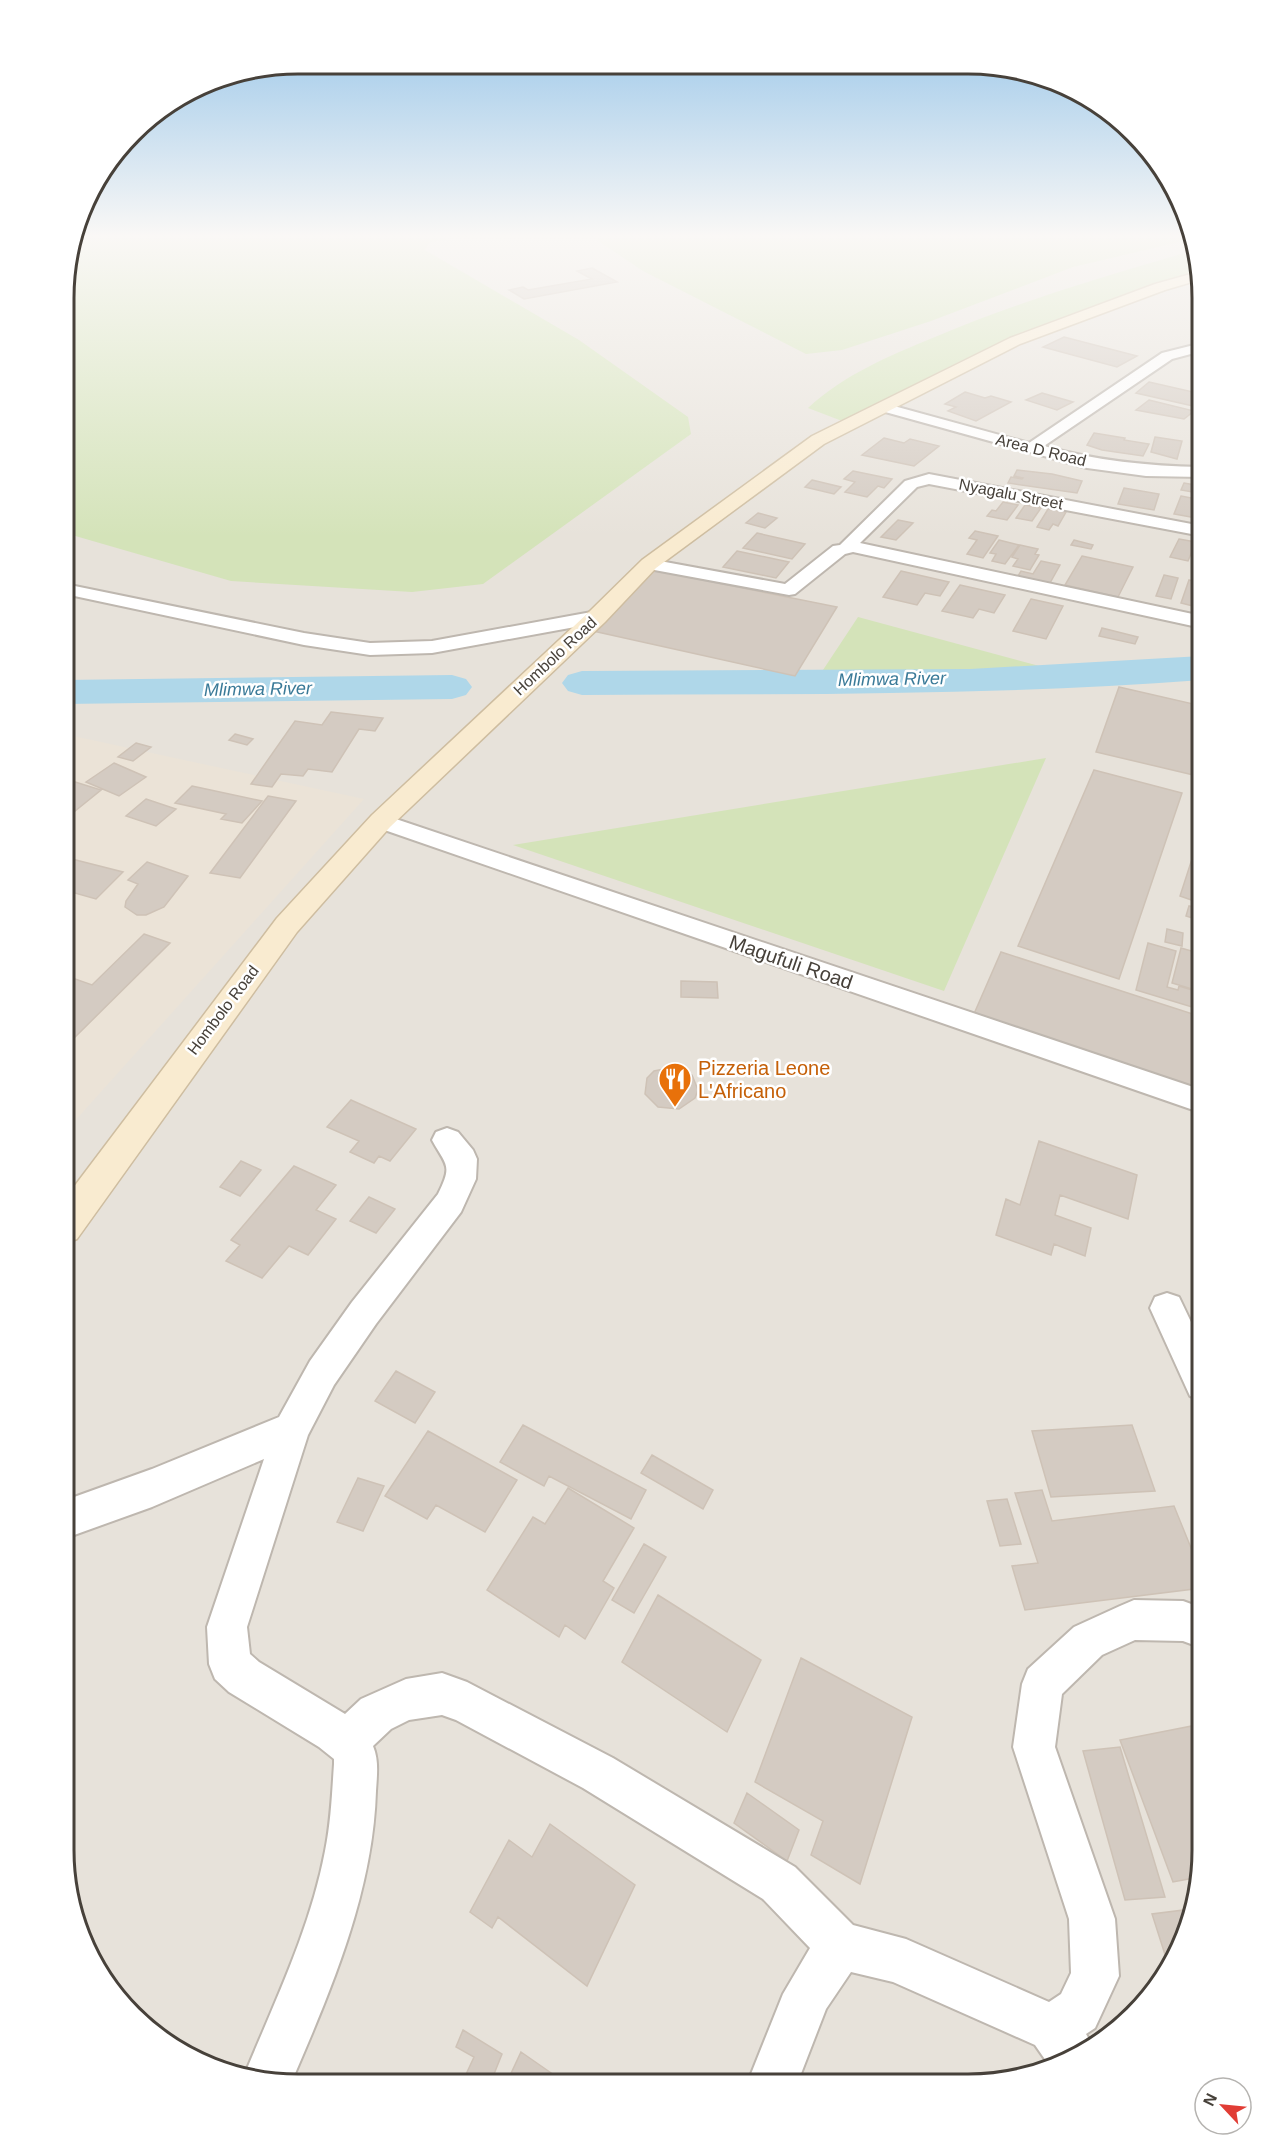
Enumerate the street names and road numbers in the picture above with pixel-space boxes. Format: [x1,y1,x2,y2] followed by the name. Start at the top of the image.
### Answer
[994,431,1088,469] street label: Area D Road
[957,476,1065,513] street label: Nyagalu Street
[510,613,600,699] street label: Hombolo Road
[726,931,856,993] street label: Magufuli Road
[184,962,262,1058] street label: Hombolo Road

